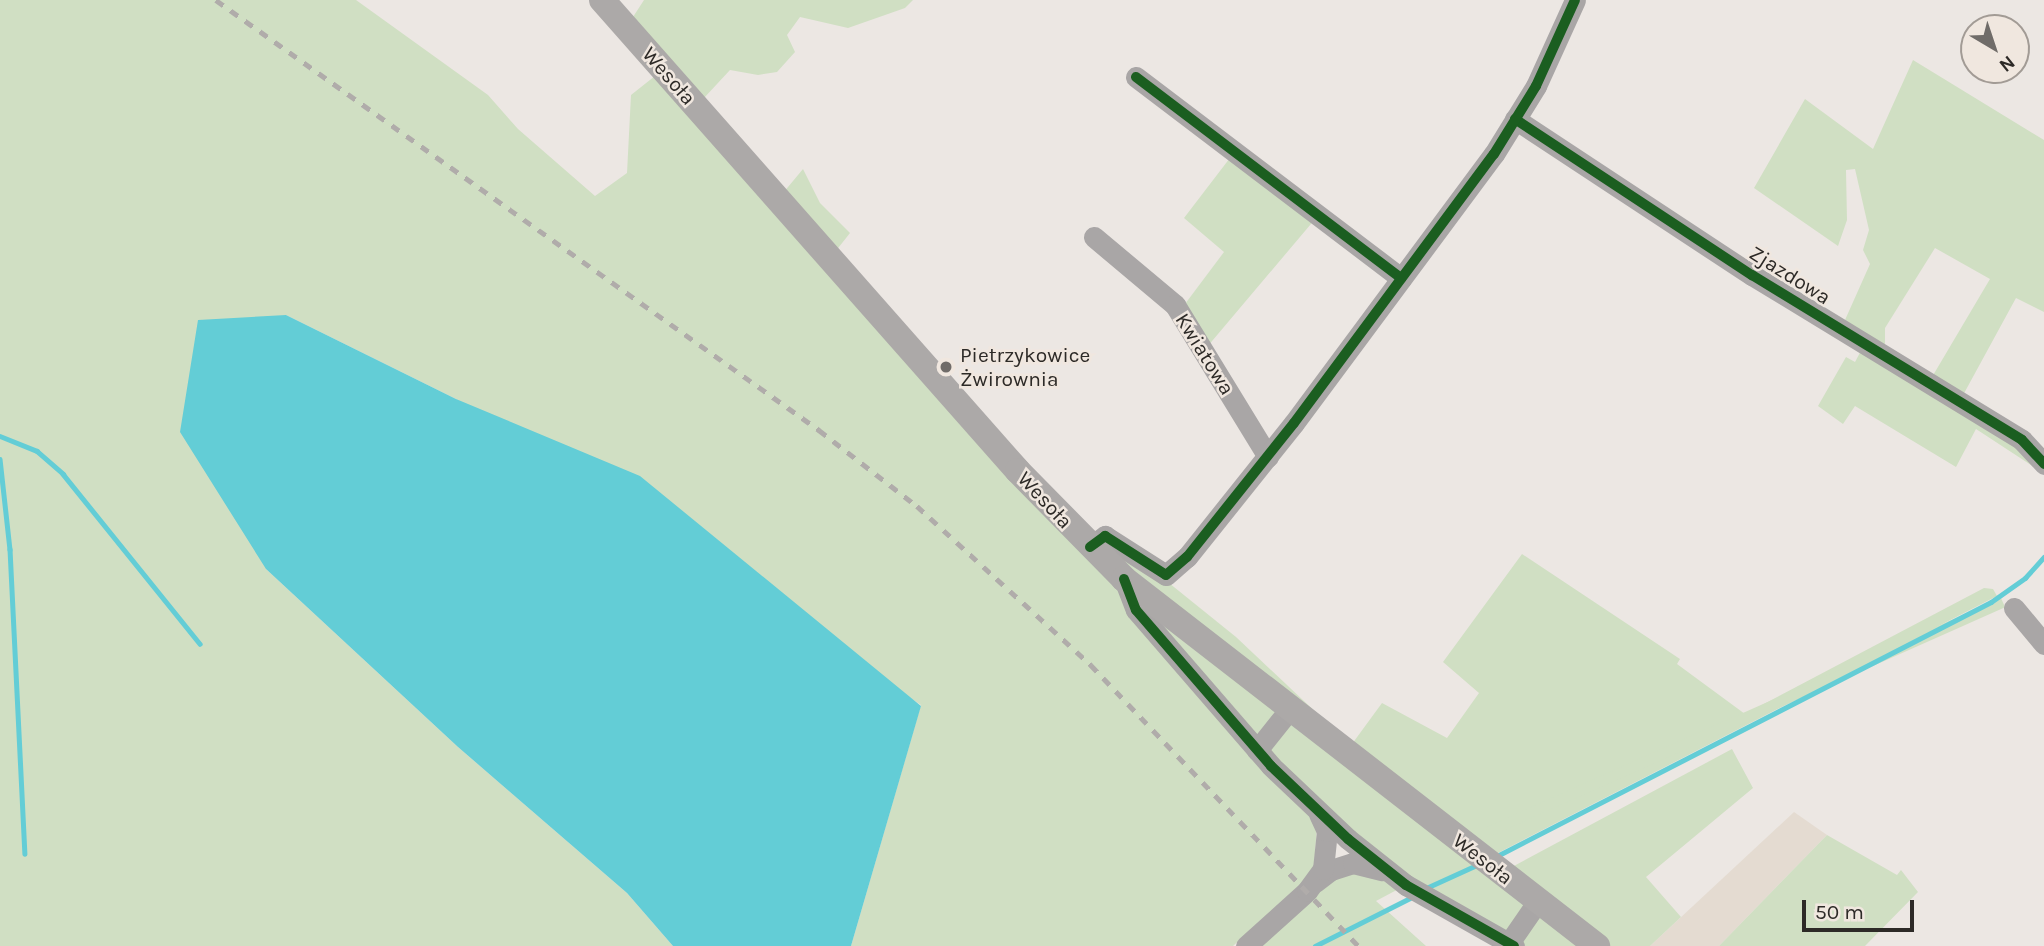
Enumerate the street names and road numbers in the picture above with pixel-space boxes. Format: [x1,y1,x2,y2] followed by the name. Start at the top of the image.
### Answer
[637,42,701,110] street label: Wesoła
[1745,240,1835,310] street label: Zjazdowa
[1170,308,1240,400] street label: Kwiatowa
[1012,466,1078,534] street label: Wesoła
[1448,828,1518,890] street label: Wesoła

